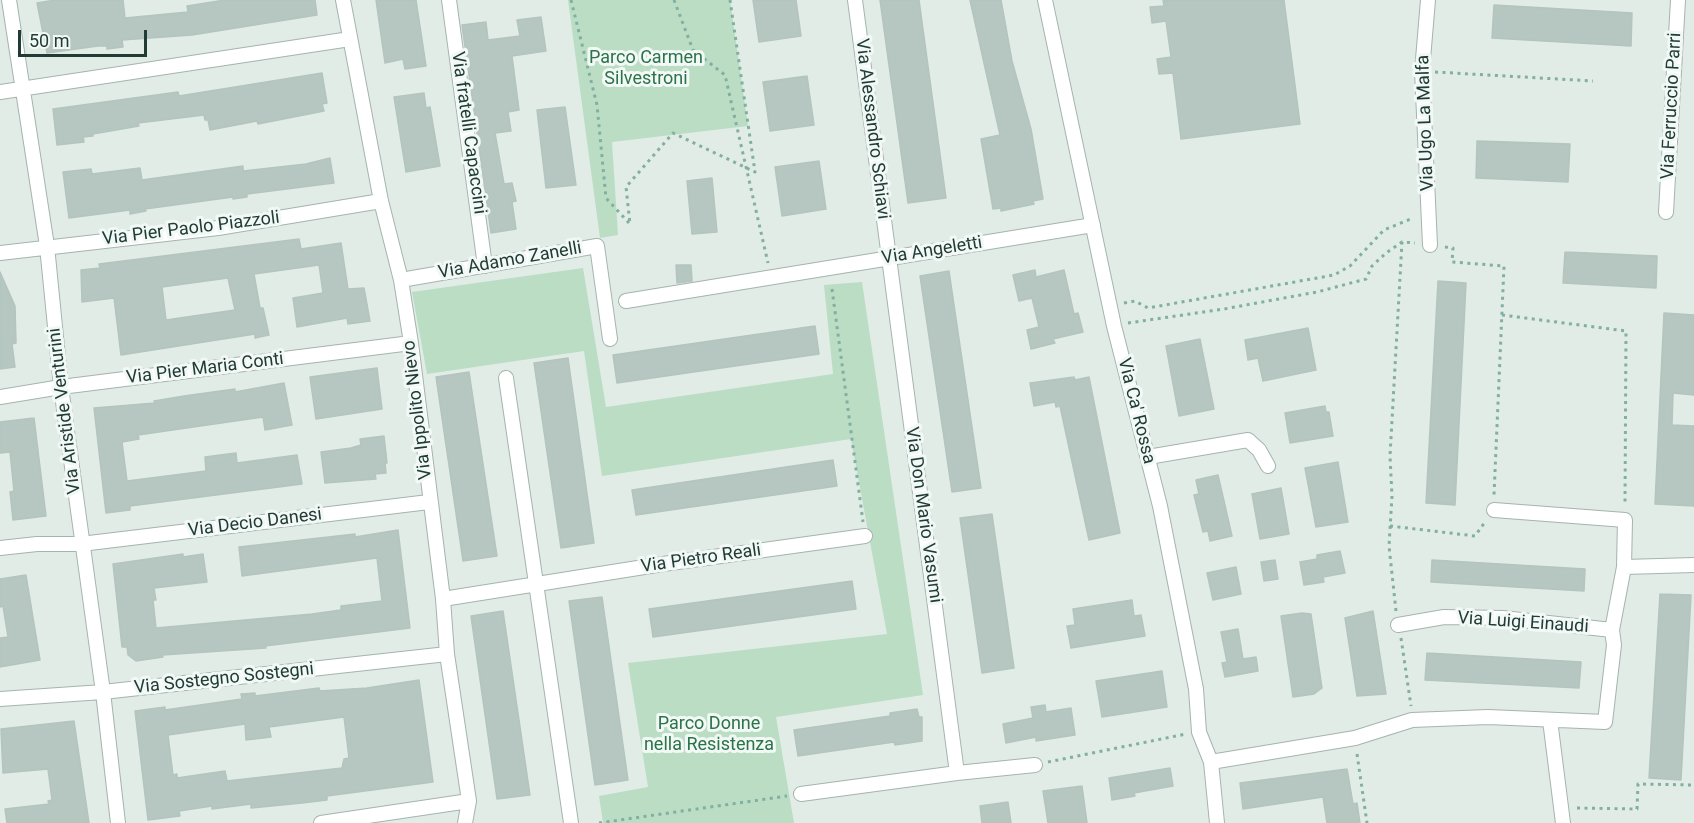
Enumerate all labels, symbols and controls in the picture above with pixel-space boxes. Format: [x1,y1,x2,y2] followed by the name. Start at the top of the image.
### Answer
[21,18,150,56] scale bar
[29,30,69,51] text: 50 m
[1657,32,1687,180] street label: Via Ferruccio Parri
[850,37,894,221] street label: Via Alessandro Schiavi
[589,47,703,90] park label: Parco Carmen Silvestroni
[446,50,490,216] street label: Via fratelli Capaccini
[1413,54,1439,192] street label: Via Ugo La Malfa
[101,207,281,251] street label: Via Pier Paolo Piazzoli
[880,232,984,270] street label: Via Angeletti
[436,238,584,284] street label: Via Adamo Zanelli
[44,327,86,495] street label: Via Aristide Venturini
[399,339,437,481] street label: Via Ippolito Nievo
[125,349,285,389] street label: Via Pier Maria Conti
[1112,356,1160,466] street label: Via Ca' Rossa
[900,426,946,604] street label: Via Don Mario Vasumi
[187,504,323,542] street label: Via Decio Danesi
[640,540,762,578] street label: Via Pietro Reali
[1457,608,1589,638] street label: Via Luigi Einaudi
[133,659,315,699] street label: Via Sostegno Sostegni
[644,713,774,756] park label: Parco Donne nella Resistenza

